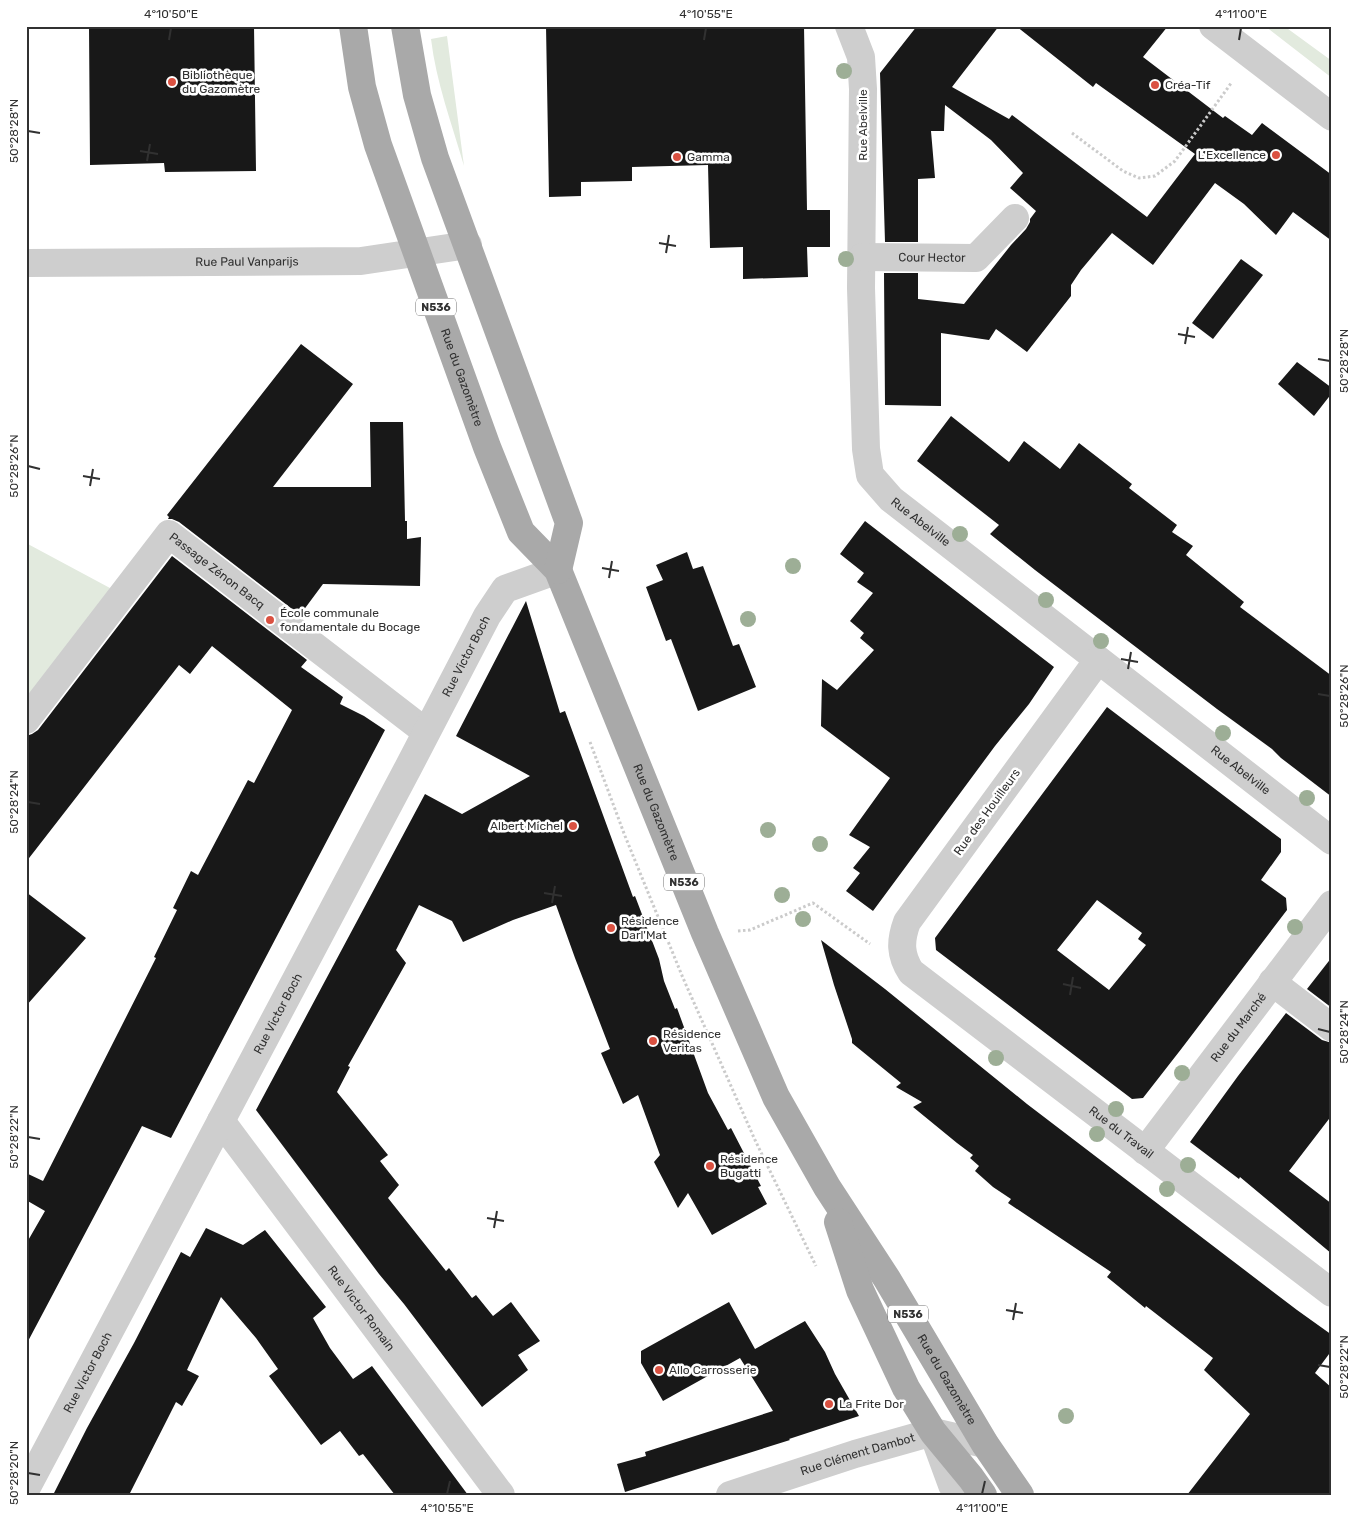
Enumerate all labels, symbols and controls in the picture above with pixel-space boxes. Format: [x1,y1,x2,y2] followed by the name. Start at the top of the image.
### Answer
[144,7,198,21] text: 4°10'50"E
[679,7,733,21] text: 4°10'55"E
[1215,7,1267,21] text: 4°11'00"E
[182,68,261,96] place label: Bibliothèque du Gazomètre
[166,76,178,88] marker: Bibliothèque du Gazomètre
[1165,78,1211,92] place label: Créa-Tif
[1149,79,1161,91] marker: Créa-Tif
[856,89,870,161] street label: Rue Abelville
[7,99,21,163] text: 50°28'28"N
[1198,148,1266,162] place label: L'Excellence
[1270,149,1282,161] marker: L'Excellence
[687,150,730,164] place label: Gamma
[671,151,683,163] marker: Gamma
[898,250,966,265] street label: Cour Hector
[195,254,299,269] street label: Rue Paul Vanparijs
[416,298,456,316] road number: N536
[438,327,486,429] street label: Rue du Gazomètre
[1337,329,1351,393] text: 50°28'28"N
[7,434,21,498] text: 50°28'26"N
[888,495,953,550] street label: Rue Abelville
[166,530,267,612] street label: Passage Zénon Bacq
[280,606,421,634] place label: École communale fondamentale du Bocage
[439,613,493,699] street label: Rue Victor Boch
[264,614,276,626] marker: École communale fondamentale du Bocage
[1337,664,1351,728] text: 50°28'26"N
[1208,743,1273,798] street label: Rue Abelville
[630,762,682,863] street label: Rue du Gazomètre
[951,766,1023,858] street label: Rue des Houilleurs
[7,770,21,834] text: 50°28'24"N
[490,819,563,833] place label: Albert Michel
[567,820,579,832] marker: Albert Michel
[664,874,704,890] road number: N536
[621,914,679,942] place label: Résidence Darl'Mat
[605,922,617,934] marker: Résidence Darl'Mat
[251,971,305,1056] street label: Rue Victor Boch
[1208,990,1269,1065] street label: Rue du Marché
[1337,1000,1351,1064] text: 50°28'24"N
[663,1027,721,1055] place label: Résidence Veritas
[647,1035,659,1047] marker: Résidence Veritas
[1086,1103,1156,1161] street label: Rue du Travail
[7,1105,21,1169] text: 50°28'22"N
[720,1152,778,1180] place label: Résidence Bugatti
[704,1160,716,1172] marker: Résidence Bugatti
[325,1263,398,1354] street label: Rue Victor Romain
[888,1306,928,1322] road number: N536
[61,1330,115,1415] street label: Rue Victor Boch
[914,1332,979,1428] street label: Rue du Gazomètre
[1337,1335,1351,1399] text: 50°28'22"N
[669,1363,757,1377] place label: Allo Carrosserie
[653,1364,665,1376] marker: Allo Carrosserie
[839,1397,904,1411] place label: La Frite Dor
[823,1398,835,1410] marker: La Frite Dor
[799,1430,917,1478] street label: Rue Clément Dambot
[7,1441,21,1505] text: 50°28'20"N
[420,1501,474,1515] text: 4°10'55"E
[956,1501,1008,1515] text: 4°11'00"E

